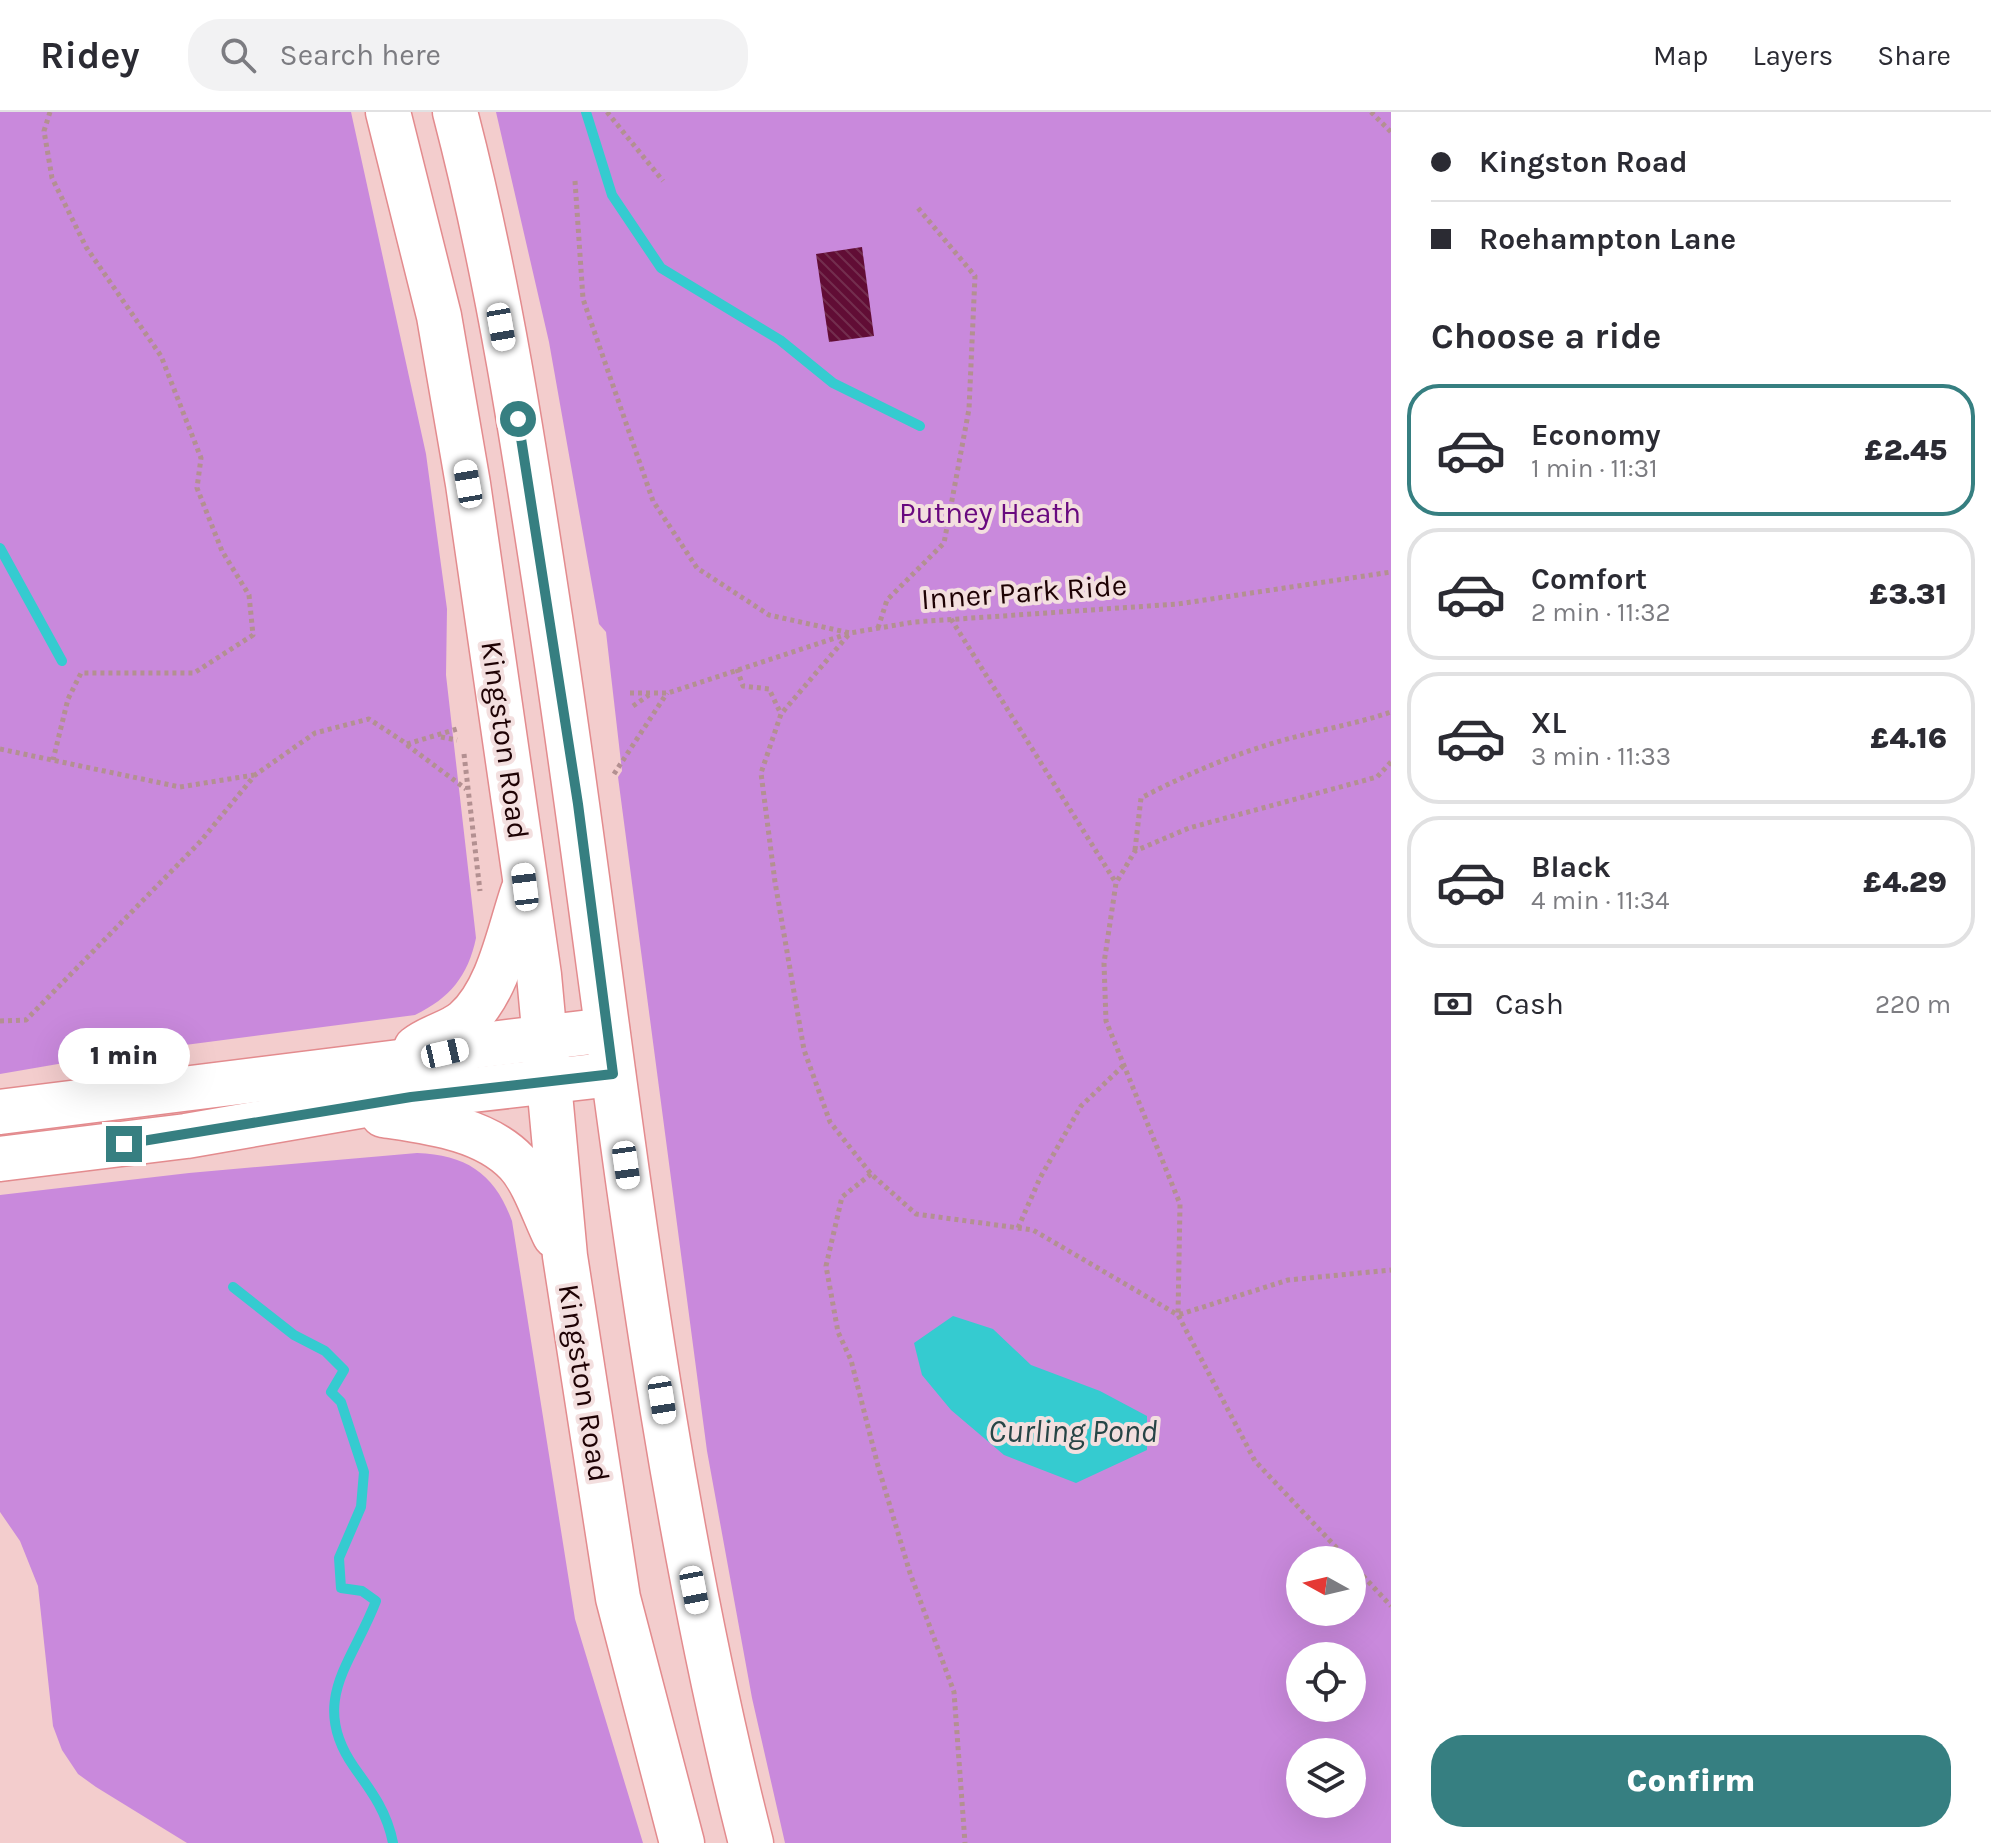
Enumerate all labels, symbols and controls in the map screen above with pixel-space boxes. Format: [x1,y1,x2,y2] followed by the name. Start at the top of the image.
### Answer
[188,19,748,91] search box
[40,33,140,78] text: Ridey
[216,33,260,77] icon: search
[280,37,441,73] text: Search here
[1653,39,1708,72] text: Map
[1752,39,1833,72] text: Layers
[1877,39,1951,72] text: Share
[1479,144,1688,180] text: Kingston Road
[1479,221,1736,257] text: Roehampton Lane
[485,301,517,353] car
[1431,315,1661,357] text: Choose a ride
[500,401,536,437] route start
[1435,414,1507,486] icon: car
[1531,417,1661,453] text: Economy
[1864,432,1947,468] text: £2.45
[1531,453,1658,484] text: 1 min · 11:31
[452,458,484,510] car
[899,495,1081,531] park label: Putney Heath
[1435,558,1507,630] icon: car
[1531,561,1647,597] text: Comfort
[920,567,1128,617] street label: Inner Park Ride
[1869,576,1947,612] text: £3.31
[1531,597,1671,628] text: 2 min · 11:32
[473,638,537,842] street label: Kingston Road
[1435,702,1507,774] icon: car
[1531,705,1566,741] text: XL
[1870,720,1947,756] text: £4.16
[1531,741,1671,772] text: 3 min · 11:33
[1435,846,1507,918] icon: car
[1531,849,1611,885] text: Black
[510,862,540,912] car
[1863,864,1947,900] text: £4.29
[1531,885,1670,916] text: 4 min · 11:34
[1431,982,1475,1026] icon: cash
[1495,986,1564,1022] text: Cash
[1875,989,1951,1020] text: 220 m
[58,1028,190,1084] callout: 1 min
[419,1036,471,1070] car
[90,1040,158,1071] text: 1 min
[106,1126,142,1162] route end
[611,1140,641,1190] car
[551,1281,617,1485] street label: Kingston Road
[646,1374,678,1426] car
[988,1413,1158,1450] water label: Curling Pond
[1286,1546,1366,1626] north arrow
[1286,1546,1366,1818] map controls
[678,1564,710,1616] car
[1286,1642,1366,1722] button: locate
[1431,1735,1951,1827] button: Confirm
[1286,1738,1366,1818] button: layers

